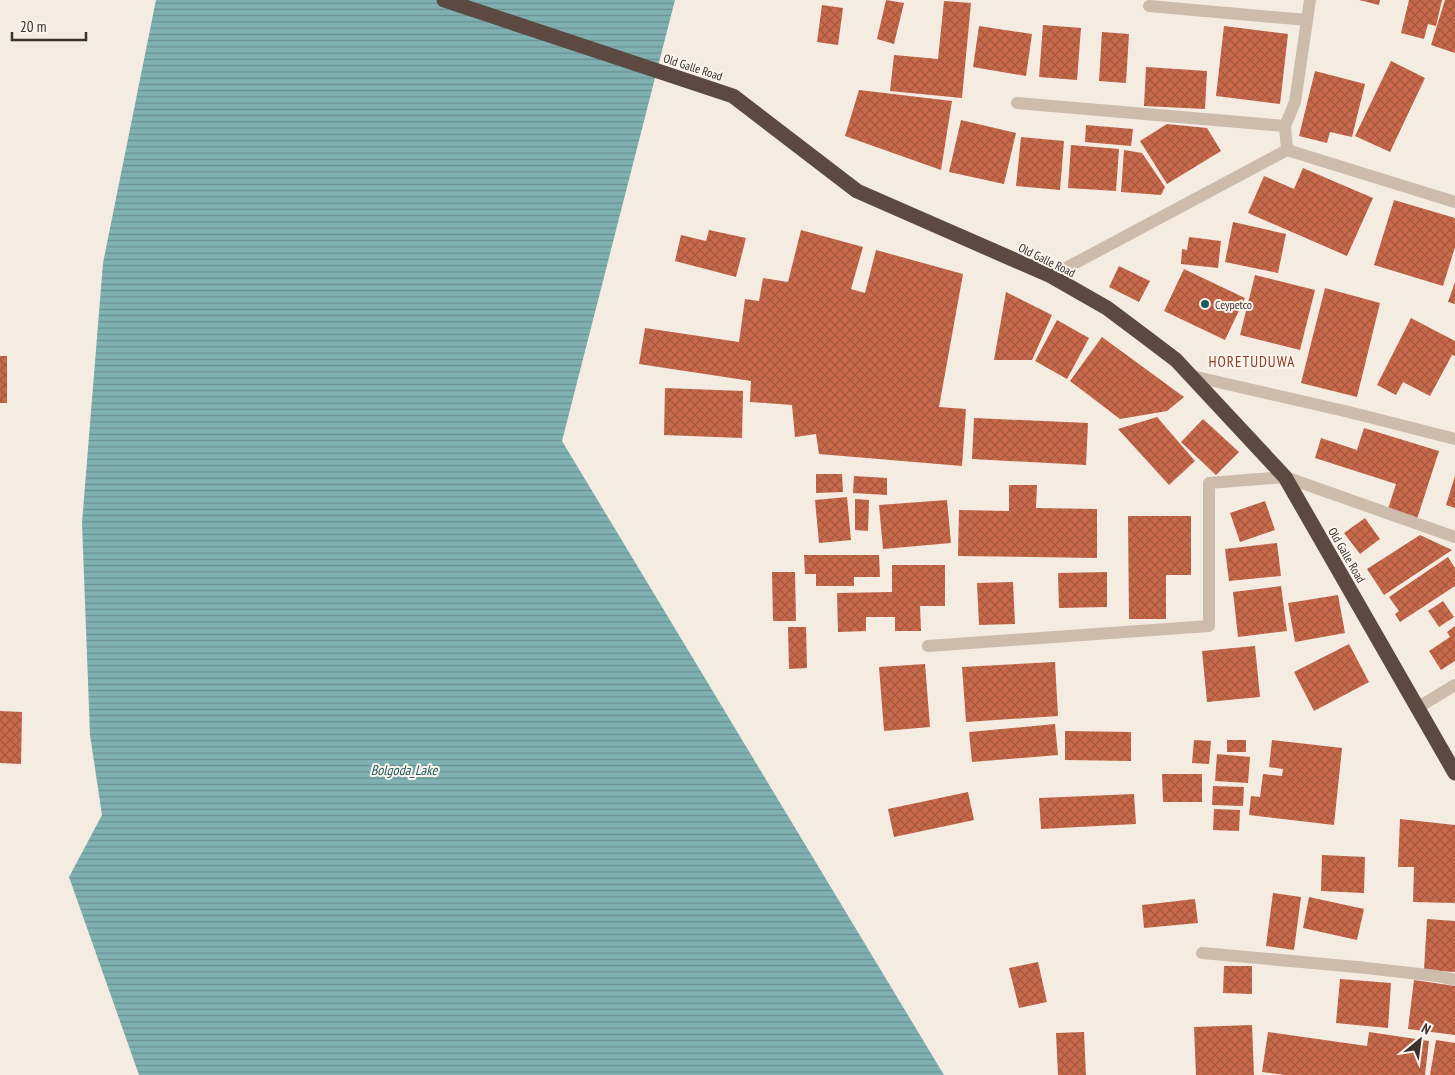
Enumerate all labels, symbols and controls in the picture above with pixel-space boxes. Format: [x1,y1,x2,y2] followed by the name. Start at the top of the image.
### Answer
[12,10,86,42] scale bar
[20,17,46,36] text: 20 m
[661,50,725,84] street label: Old Galle Road
[1016,240,1078,280] street label: Old Galle Road
[1215,297,1252,312] place label: Ceypetco
[1199,298,1211,310] marker: Ceypetco
[1209,352,1295,371] district label: HORETUDUWA
[1325,525,1369,585] street label: Old Galle Road
[371,761,439,779] water label: Bolgoda_Lake
[1395,1015,1445,1065] north arrow
[1419,1019,1434,1038] text: N

